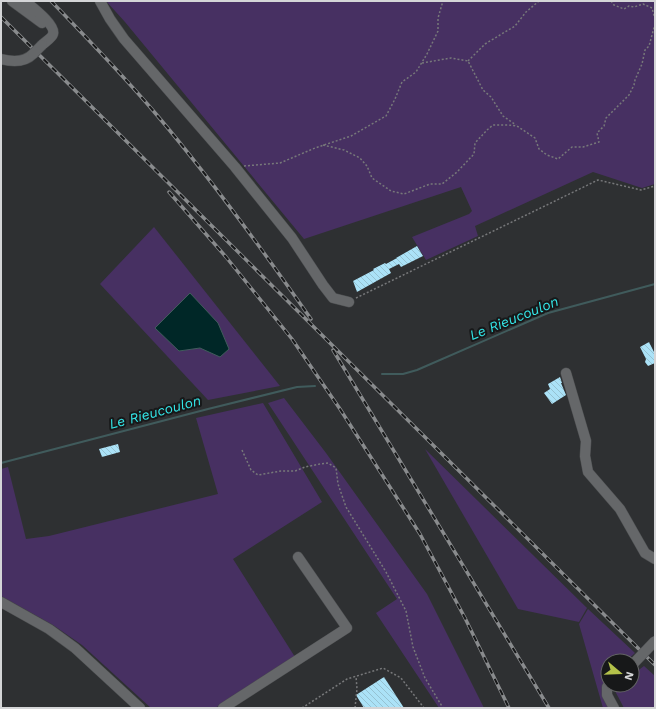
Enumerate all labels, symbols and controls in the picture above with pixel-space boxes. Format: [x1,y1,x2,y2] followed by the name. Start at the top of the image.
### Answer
[467,293,561,343] water label: Le Rieucoulon
[107,392,203,432] water label: Le Rieucoulon
[600,653,640,693] north arrow
[622,670,636,682] text: N

